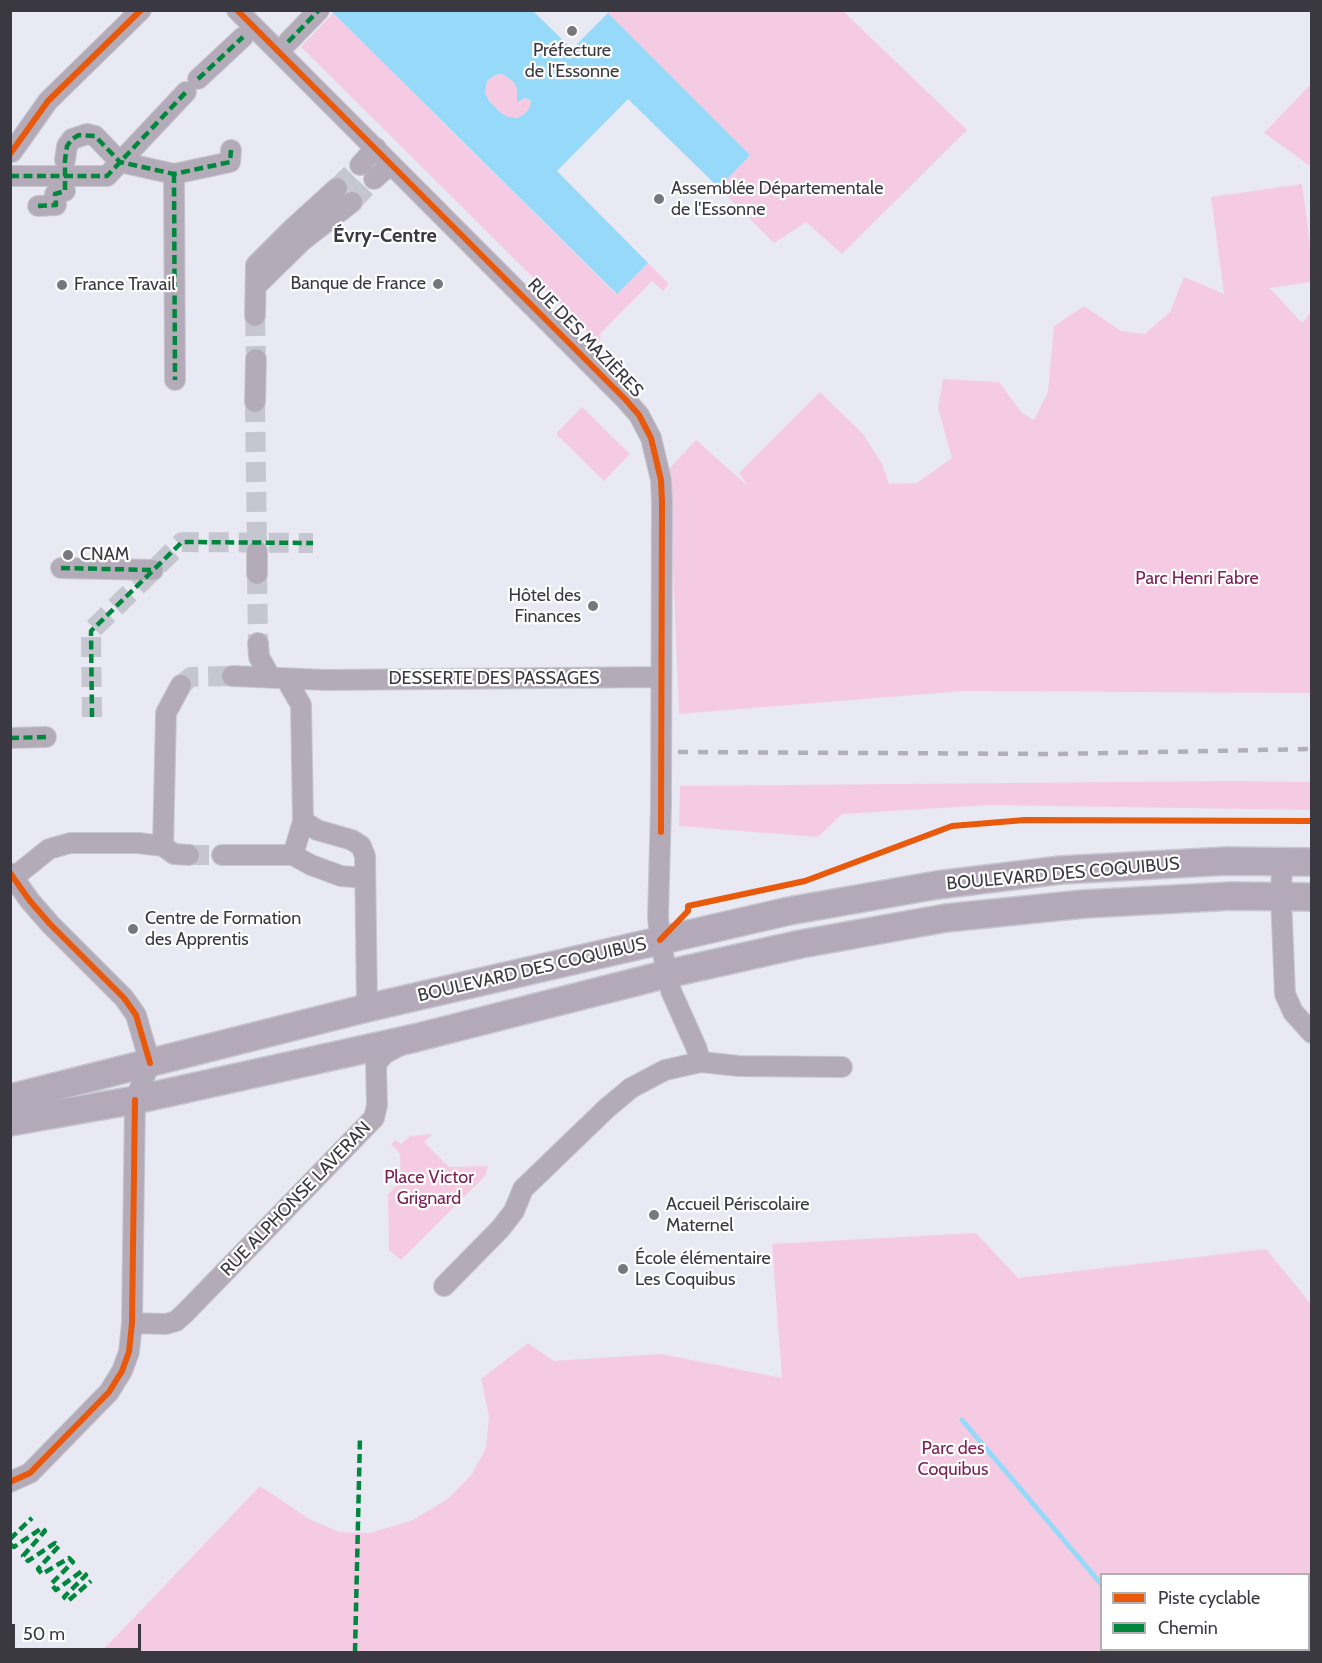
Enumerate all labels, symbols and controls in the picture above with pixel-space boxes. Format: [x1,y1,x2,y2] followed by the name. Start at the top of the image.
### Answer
[565,24,579,38] marker: Préfecture de l'Essonne
[525,40,619,82] place label: Préfecture de l'Essonne
[671,178,883,220] place label: Assemblée Départementale de l'Essonne
[652,192,666,206] marker: Assemblée Départementale de l'Essonne
[333,224,437,248] district label: Évry-Centre
[290,273,426,295] place label: Banque de France
[74,274,176,296] place label: France Travail
[523,274,647,402] street label: RUE DES MAZIÈRES
[431,277,445,291] marker: Banque de France
[55,278,69,292] marker: France Travail
[80,544,129,566] place label: CNAM
[61,548,75,562] marker: CNAM
[1135,568,1259,590] park label: Parc Henri Fabre
[509,585,581,628] place label: Hôtel des Finances
[586,599,600,613] marker: Hôtel des Finances
[388,668,600,690] street label: DESSERTE DES PASSAGES
[946,853,1180,895] street label: BOULEVARD DES COQUIBUS
[145,908,301,950] place label: Centre de Formation des Apprentis
[126,922,140,936] marker: Centre de Formation des Apprentis
[416,933,648,1007] street label: BOULEVARD DES COQUIBUS
[216,1117,376,1281] street label: RUE ALPHONSE LAVERAN
[384,1167,474,1210] park label: Place Victor Grignard
[666,1194,809,1236] place label: Accueil Périscolaire Maternel
[647,1208,661,1222] marker: Accueil Périscolaire Maternel
[635,1248,771,1290] place label: École élémentaire Les Coquibus
[616,1262,630,1276] marker: École élémentaire Les Coquibus
[918,1438,988,1480] park label: Parc des Coquibus
[1100,1573,1310,1651] legend
[1158,1587,1260,1609] text: Piste cyclable
[15,1612,144,1650] scale bar
[1158,1617,1218,1639] text: Chemin
[23,1623,65,1645] text: 50 m

